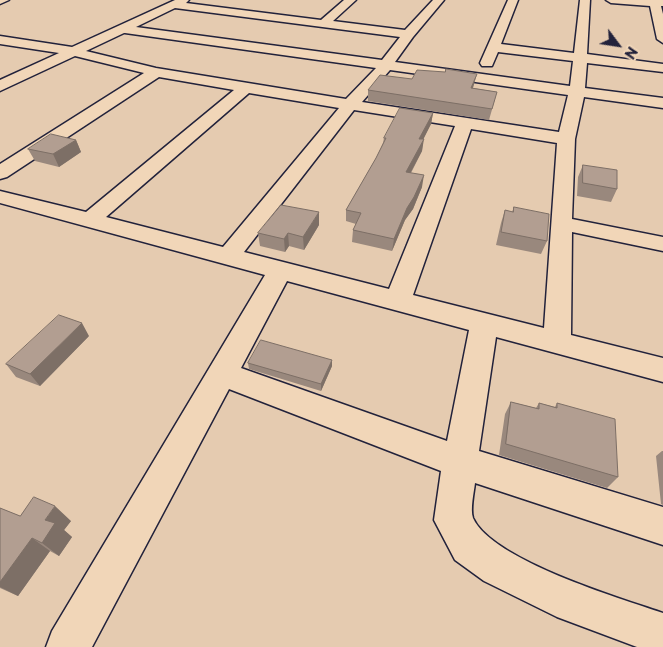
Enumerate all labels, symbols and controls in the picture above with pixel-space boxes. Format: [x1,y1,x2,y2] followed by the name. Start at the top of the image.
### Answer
[593,20,643,70] north arrow
[619,43,643,63] text: N

